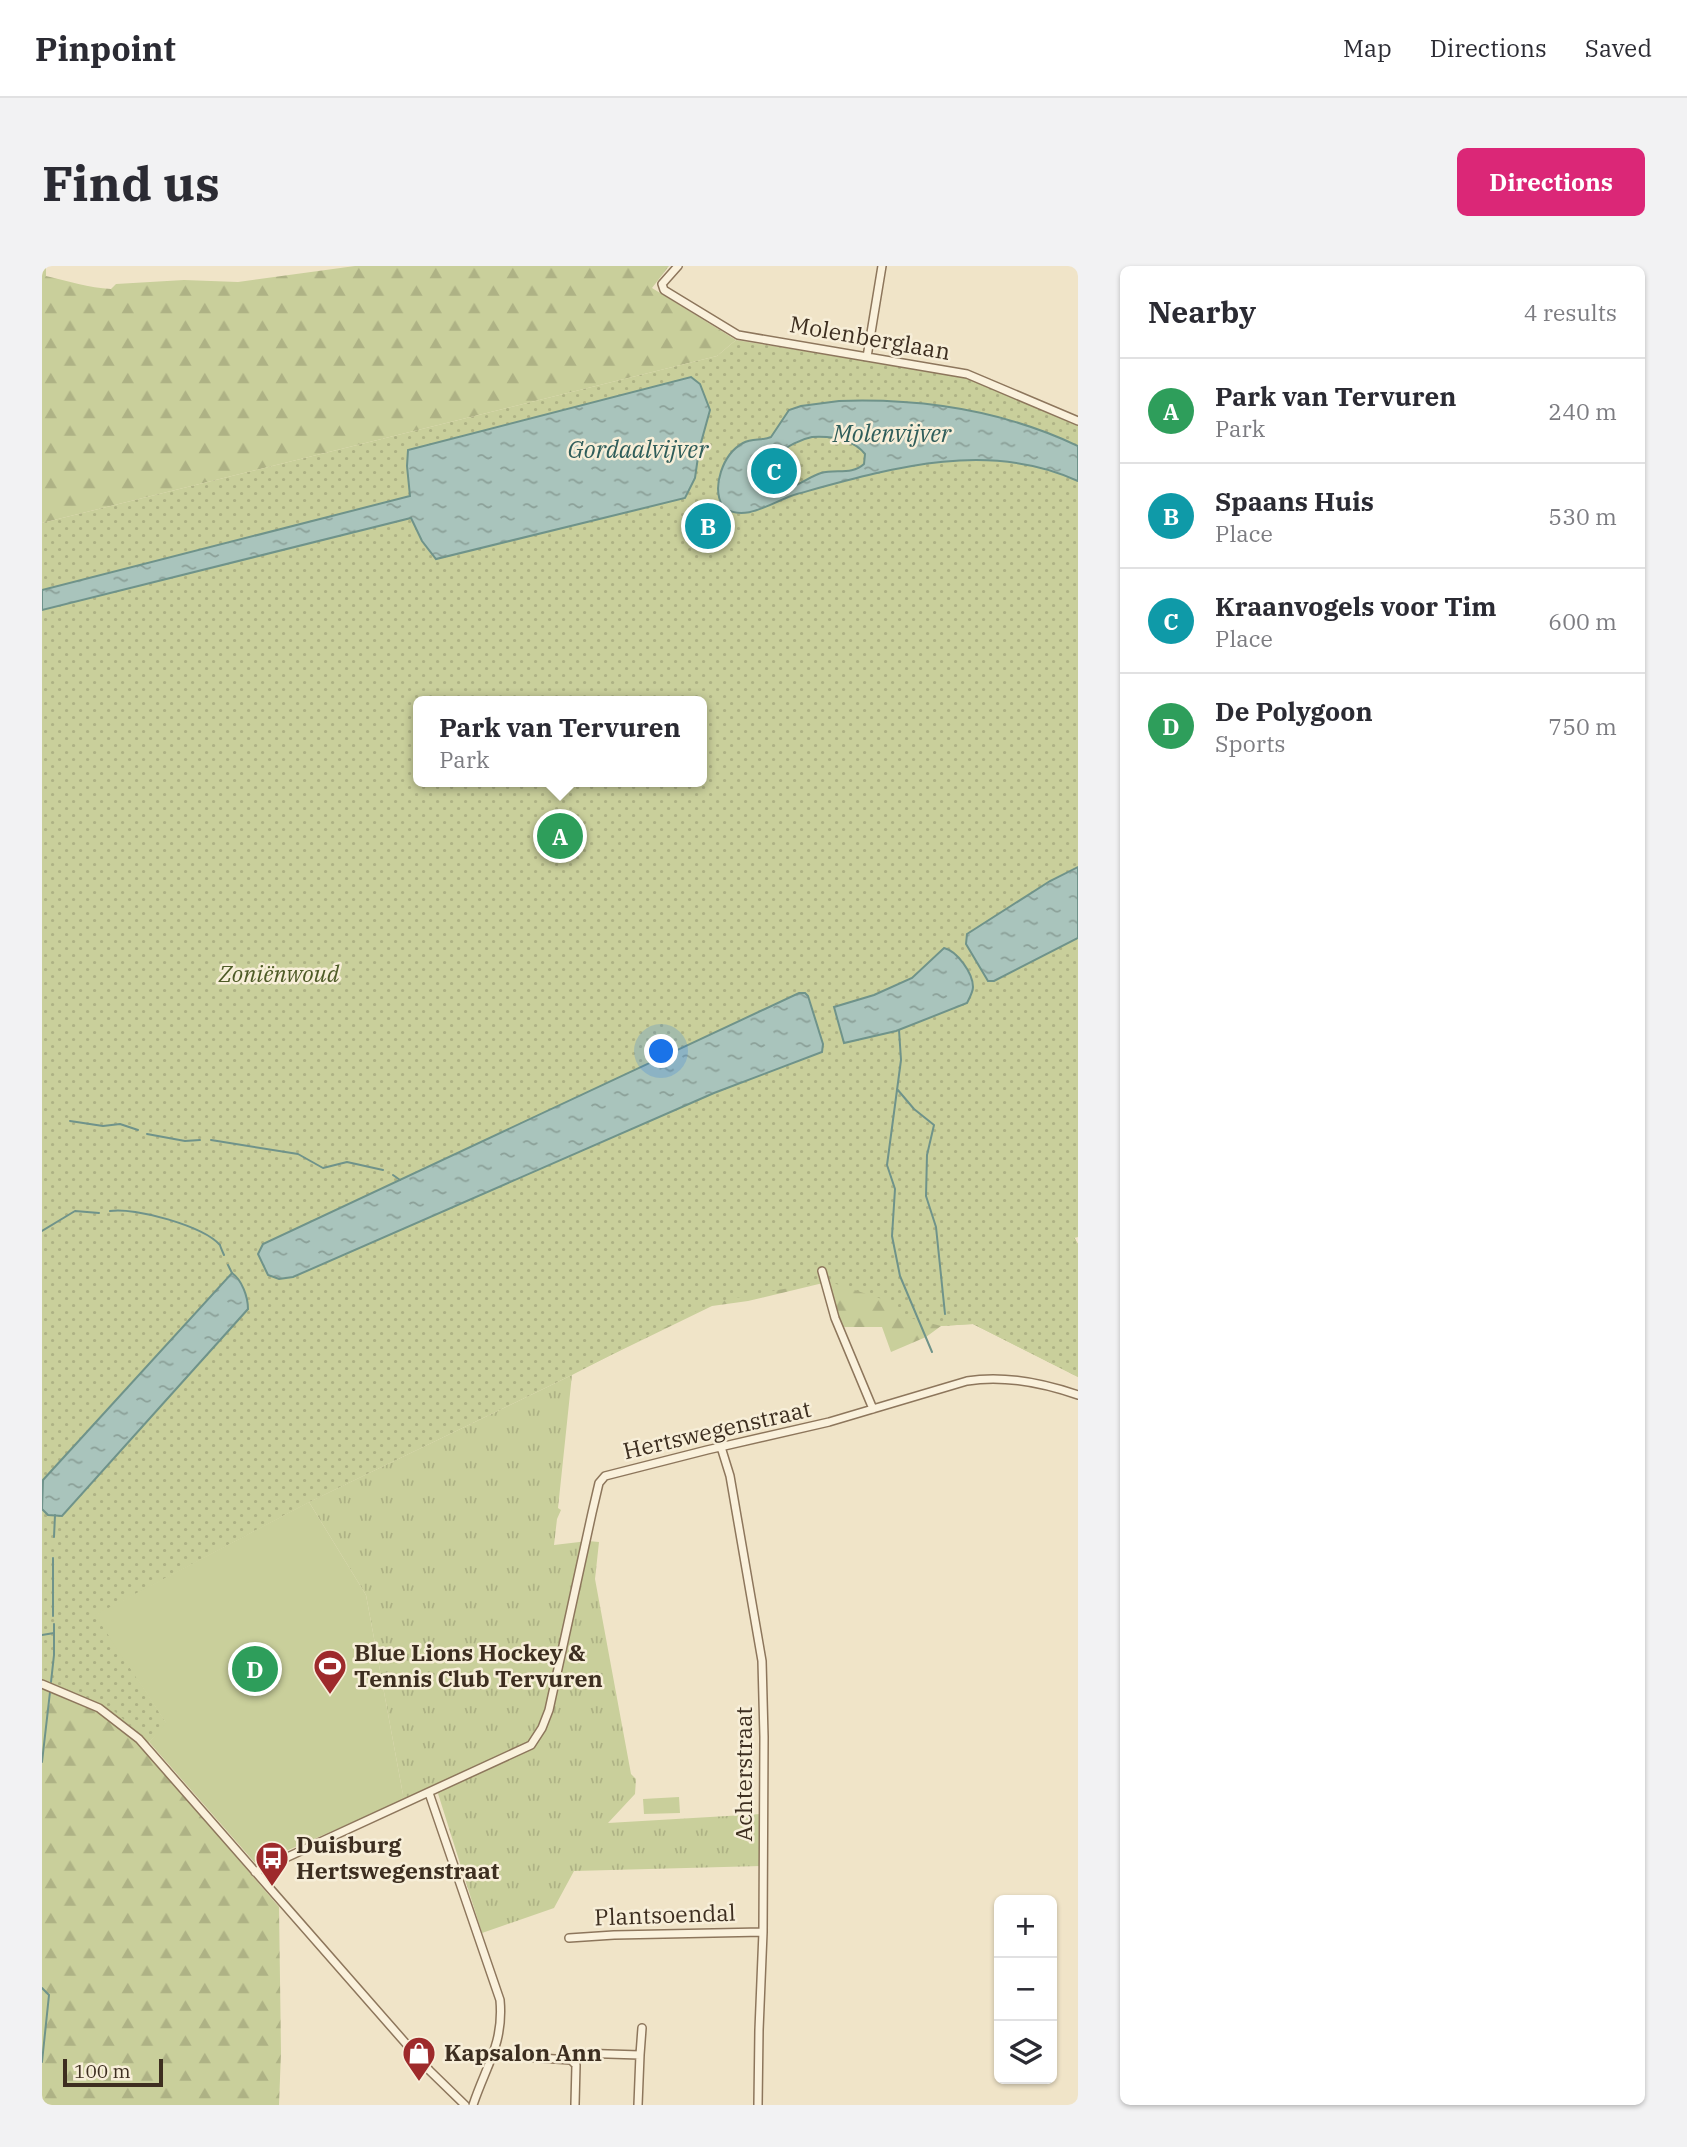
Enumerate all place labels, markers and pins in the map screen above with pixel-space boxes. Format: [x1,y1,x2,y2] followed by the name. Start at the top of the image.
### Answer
[751,445,797,497] pin: C
[685,500,731,552] pin: B
[537,810,583,862] pin: A
[354,1637,603,1693] place label: Blue Lions Hockey & Tennis Club Tervuren
[232,1643,278,1695] pin: D
[311,1647,349,1696] sports icon: Blue Lions Hockey & Tennis Club Tervuren
[296,1829,500,1885] place label: Duisburg Hertswegenstraat
[253,1839,291,1888] bus stop icon: Duisburg Hertswegenstraat
[400,2034,438,2083] shop icon: Kapsalon Ann
[444,2037,602,2067] place label: Kapsalon Ann

